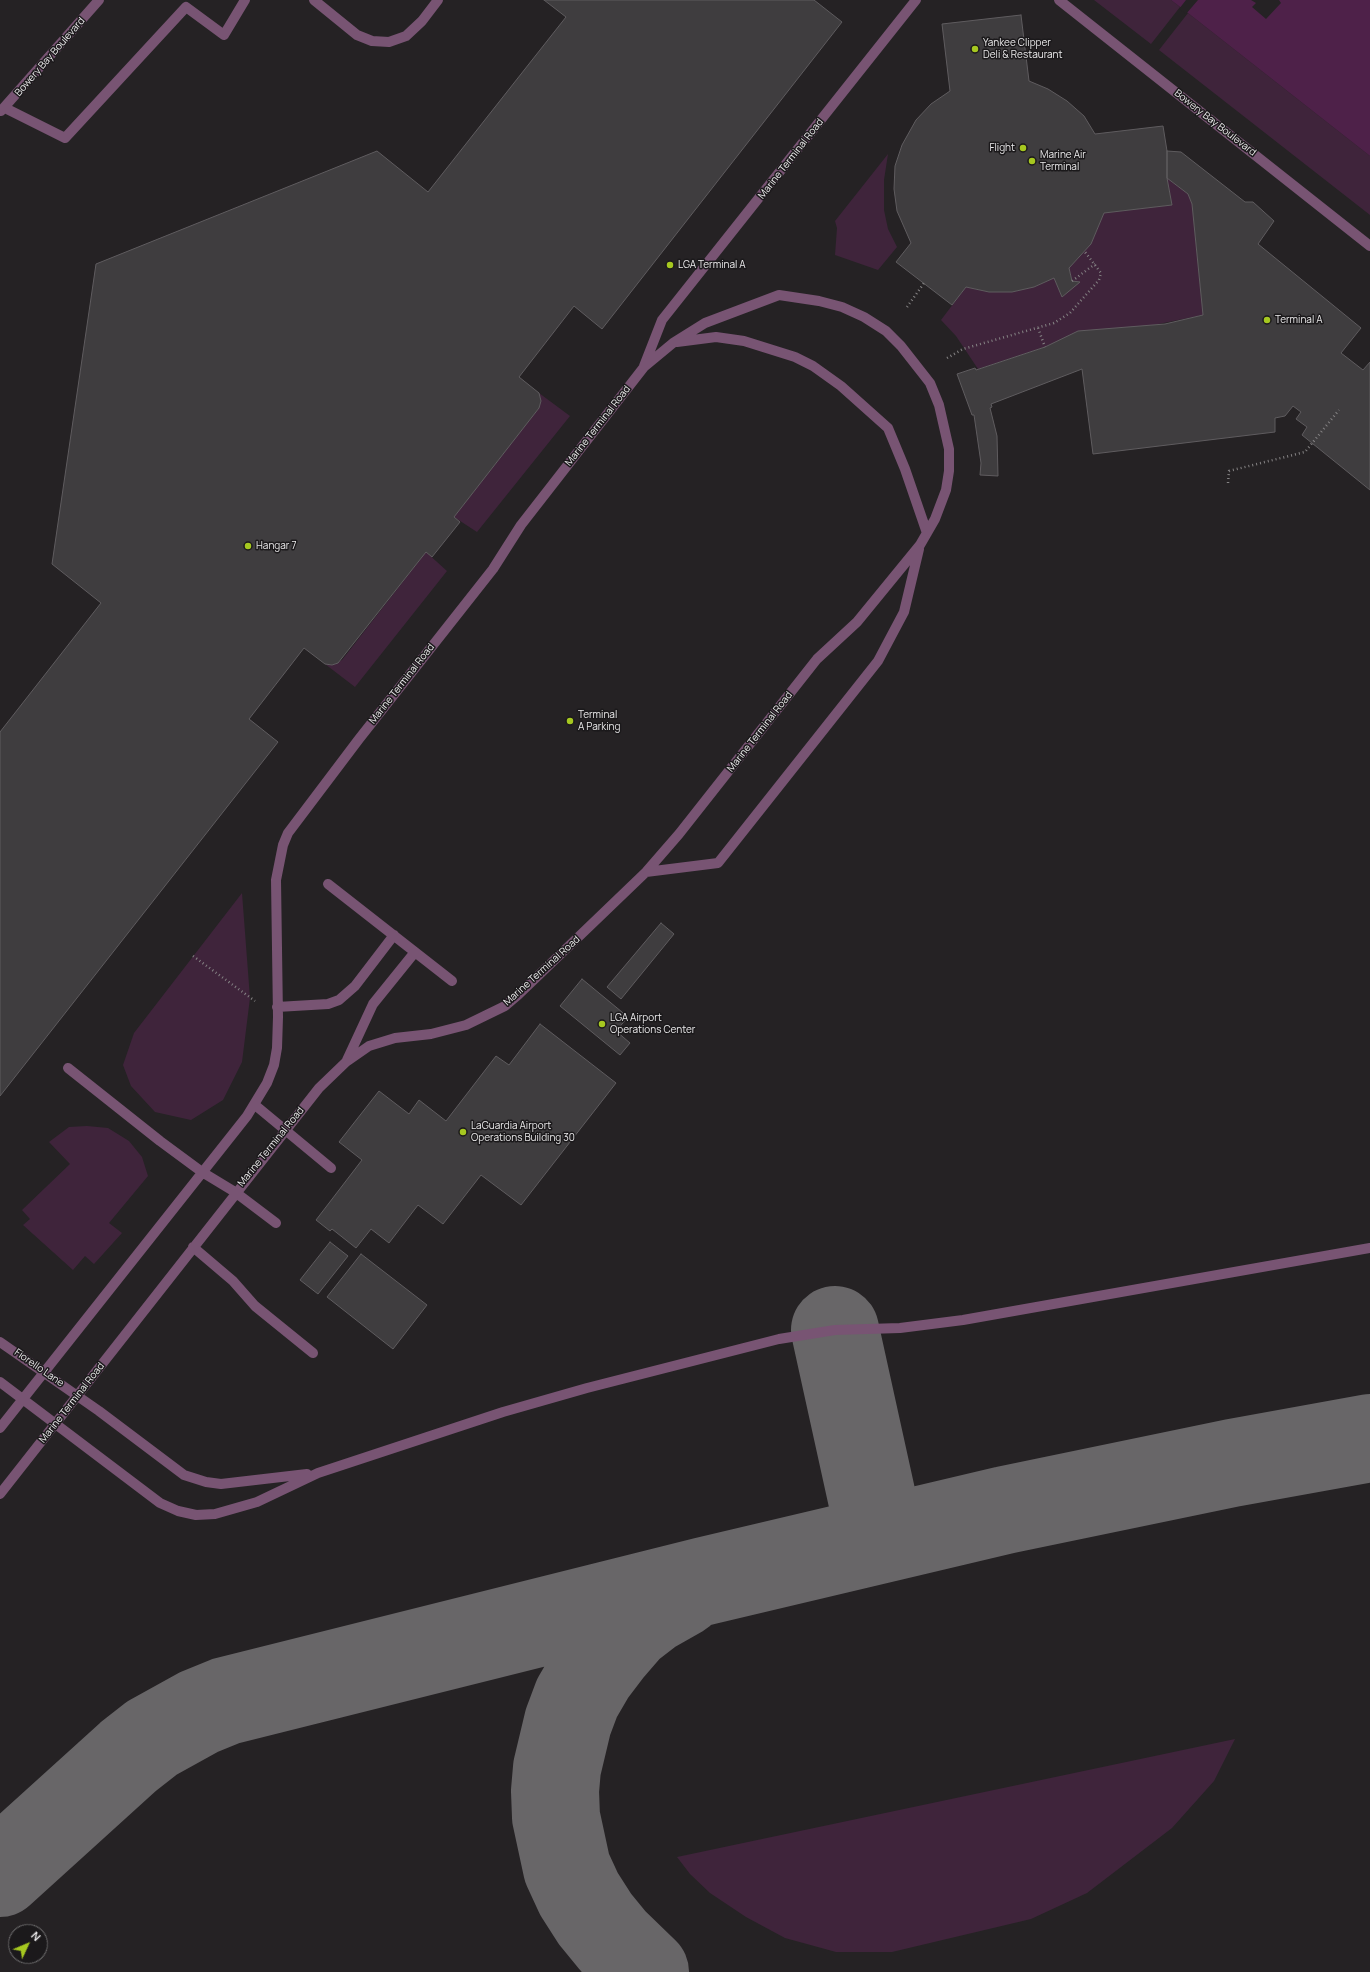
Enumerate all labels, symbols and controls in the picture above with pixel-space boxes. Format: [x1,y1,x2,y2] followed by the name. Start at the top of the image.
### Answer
[13,15,87,99] street label: Bowery Bay Boulevard
[983,37,1063,60] place label: Yankee Clipper Deli & Restaurant
[970,44,980,54] marker: Yankee Clipper Deli & Restaurant
[1172,87,1258,159] street label: Bowery Bay Boulevard
[756,116,826,202] street label: Marine Terminal Road
[989,142,1015,154] place label: Flight
[1018,143,1028,153] marker: Flight
[1040,149,1086,172] place label: Marine Air Terminal
[1027,156,1037,166] marker: Marine Air Terminal
[678,259,746,271] place label: LGA Terminal A
[665,260,675,270] marker: LGA Terminal A
[1275,314,1323,326] place label: Terminal A
[1262,315,1272,325] marker: Terminal A
[563,383,633,469] street label: Marine Terminal Road
[256,540,296,552] place label: Hangar 7
[243,541,253,551] marker: Hangar 7
[367,641,437,727] street label: Marine Terminal Road
[725,689,795,775] street label: Marine Terminal Road
[578,709,620,732] place label: Terminal A Parking
[565,716,575,726] marker: Terminal A Parking
[501,934,583,1008] street label: Marine Terminal Road
[610,1012,695,1036] place label: LGA Airport Operations Center
[597,1019,607,1029] marker: LGA Airport Operations Center
[235,1105,307,1189] street label: Marine Terminal Road
[471,1120,575,1144] place label: LaGuardia Airport Operations Building 30
[458,1127,468,1137] marker: LaGuardia Airport Operations Building 30
[12,1347,66,1389] street label: Fiorello Lane
[37,1360,107,1446] street label: Marine Terminal Road
[8,1924,48,1964] north arrow
[28,1928,44,1944] text: N

